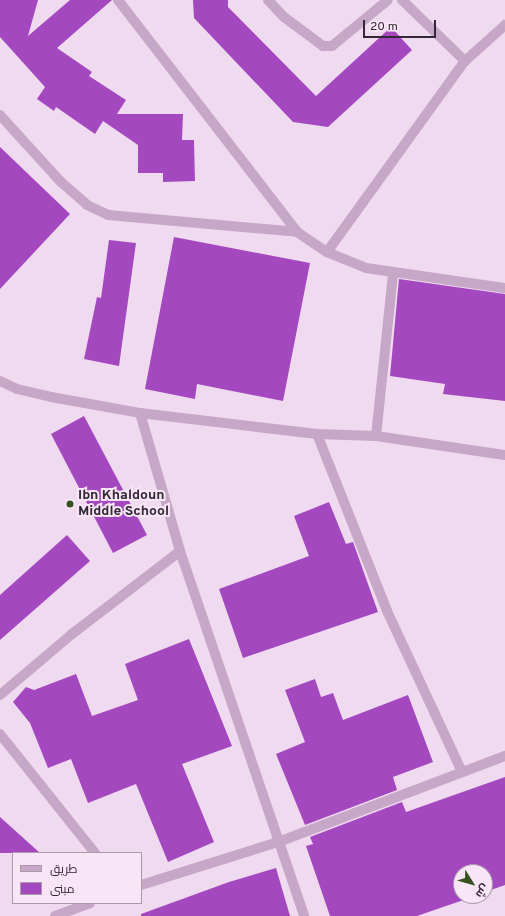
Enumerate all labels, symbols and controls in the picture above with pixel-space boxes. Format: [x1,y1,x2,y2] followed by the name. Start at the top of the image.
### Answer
[365,12,438,38] scale bar
[370,19,398,35] text: 20 m
[78,488,169,520] place label: Ibn Khaldoun Middle School
[65,499,75,509] marker: Ibn Khaldoun Middle School
[12,852,142,904] legend
[50,862,77,878] text: طريق
[453,864,493,904] north arrow
[472,881,492,900] text: ش
[50,882,75,898] text: مبنى

